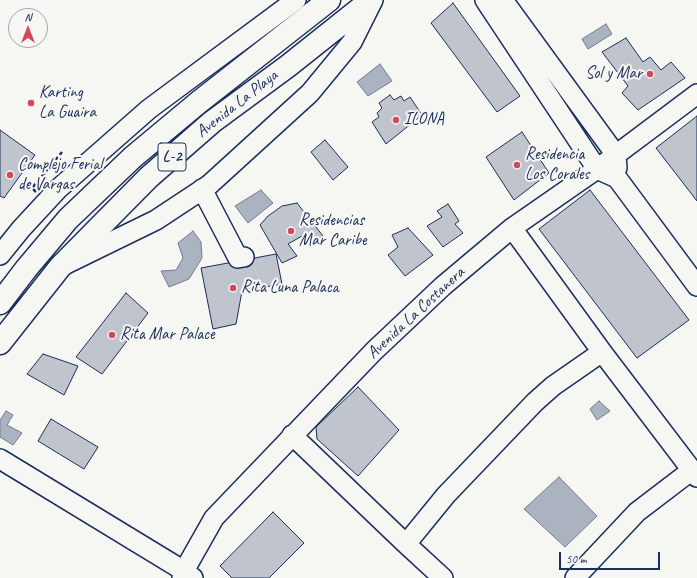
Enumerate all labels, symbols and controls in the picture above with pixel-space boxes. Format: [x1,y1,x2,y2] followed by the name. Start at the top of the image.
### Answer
[8,8,48,48] north arrow
[25,10,31,24] text: N
[585,64,642,84] place label: Sol y Mar
[192,66,282,142] street label: Avenida La Playa
[645,69,655,79] marker: Sol y Mar
[39,83,96,123] place label: Karting La Guaira
[26,98,36,108] marker: Karting La Guaira
[404,110,444,130] place label: ILONA
[391,115,401,125] marker: ILONA
[158,143,186,171] road number: L-2
[525,145,589,185] place label: Residencia Los Corales
[18,155,102,195] place label: Complejo Ferial de Vargas
[512,160,522,170] marker: Residencia Los Corales
[5,170,15,180] marker: Complejo Ferial de Vargas
[299,211,367,251] place label: Residencias Mar Caribe
[286,226,296,236] marker: Residencias Mar Caribe
[363,263,469,363] street label: Avenida La Costanera
[241,278,339,298] place label: Rita Luna Palaca
[228,283,238,293] marker: Rita Luna Palaca
[120,325,215,345] place label: Rita Mar Palace
[107,330,117,340] marker: Rita Mar Palace
[561,544,662,570] scale bar
[566,551,586,567] text: 50 m

